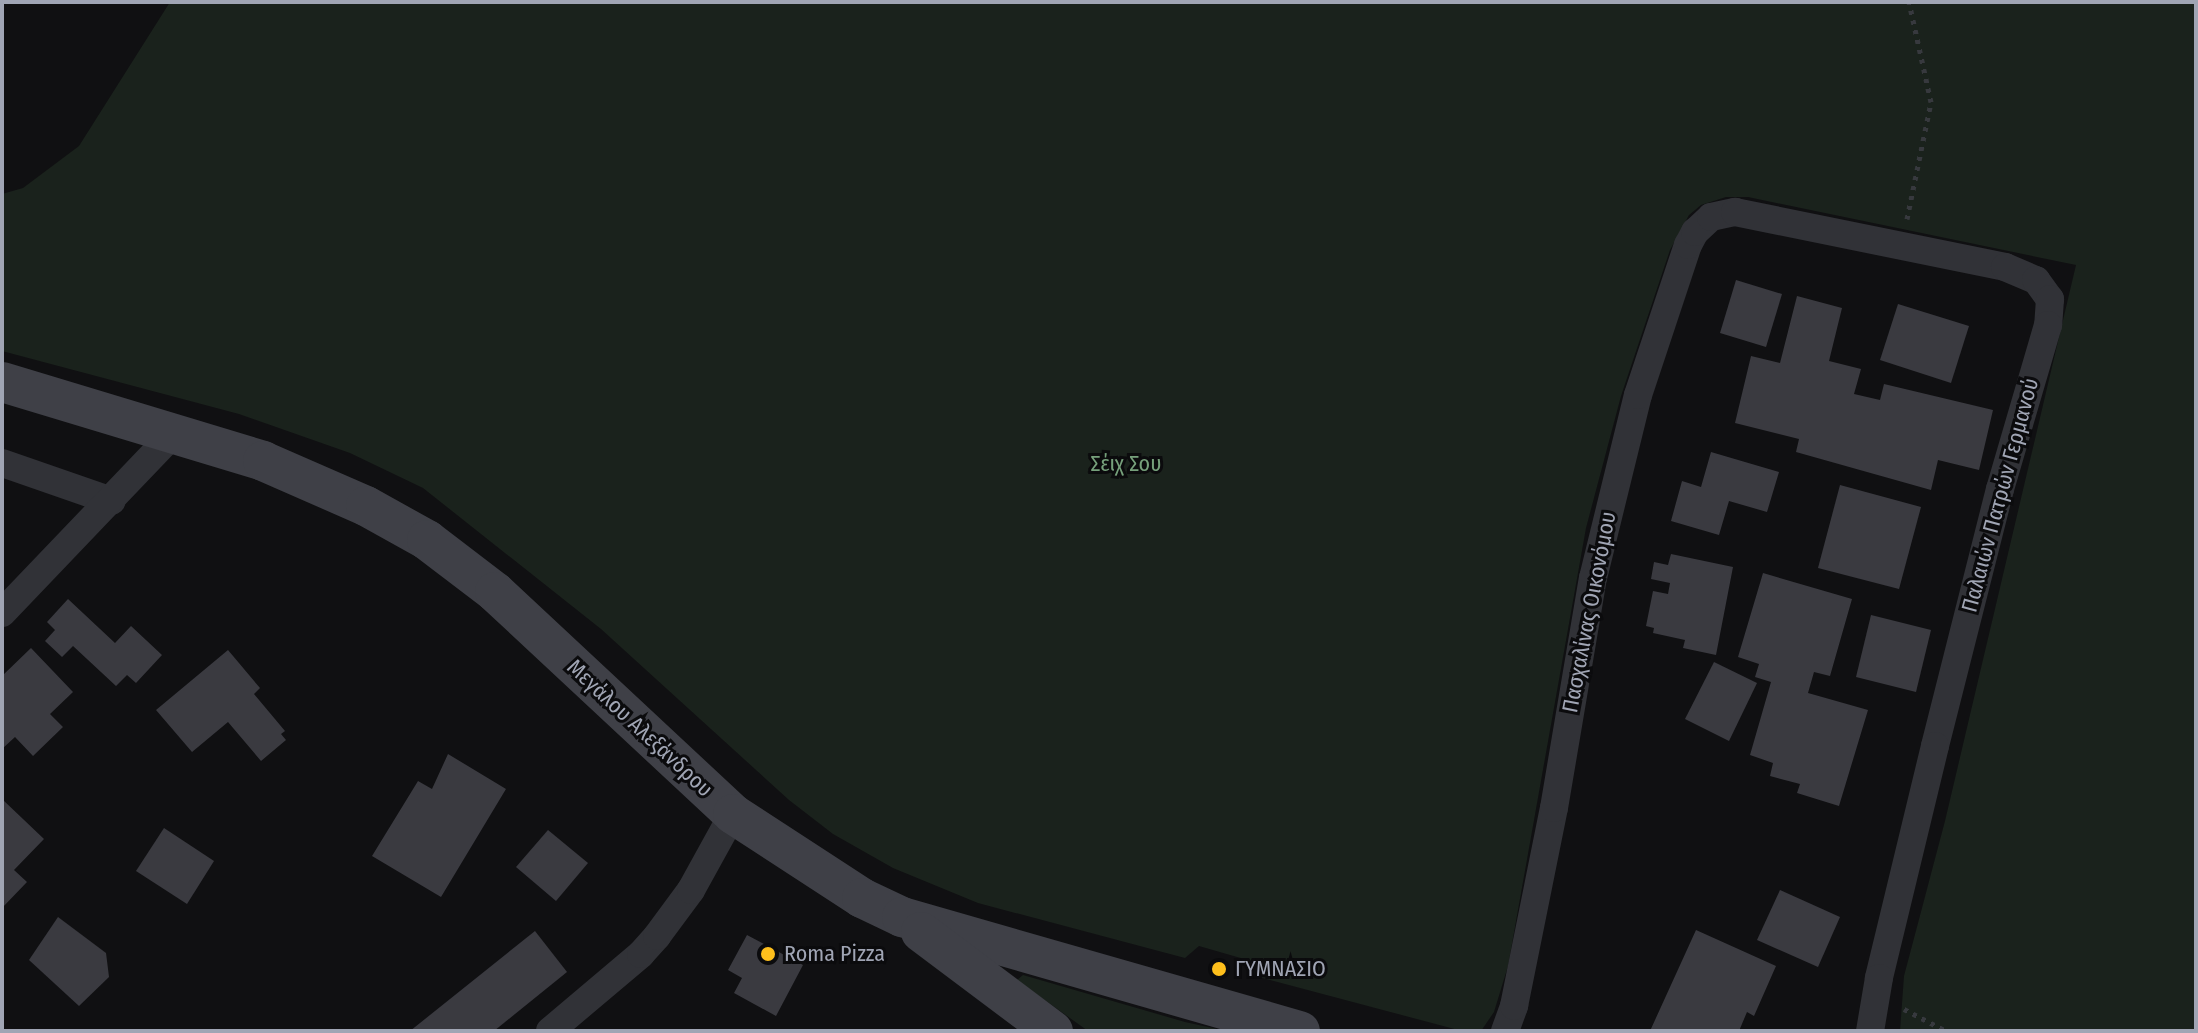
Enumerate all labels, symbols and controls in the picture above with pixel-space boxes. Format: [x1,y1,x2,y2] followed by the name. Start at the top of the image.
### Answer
[1956,375,2044,615] street label: Παλαιών Πατρών Γερμανού
[1091,451,1161,477] park label: Σέιχ Σου
[1557,509,1621,715] street label: Πασχαλίνας Οικονόμου
[562,654,718,802] street label: Μεγάλου Αλεξάνδρου
[784,941,885,967] place label: Roma Pizza
[759,945,777,963] marker: Roma Pizza
[1235,956,1326,982] place label: ΓΥΜΝΑΣΙΟ
[1210,960,1228,978] marker: ΓΥΜΝΑΣΙΟ

